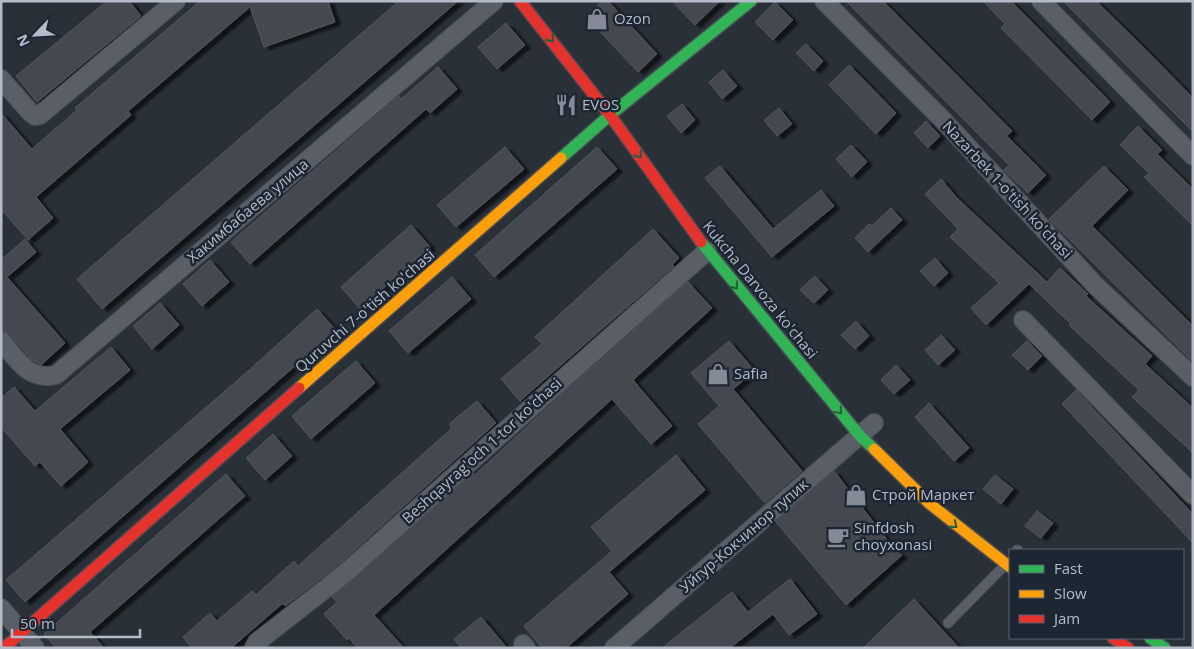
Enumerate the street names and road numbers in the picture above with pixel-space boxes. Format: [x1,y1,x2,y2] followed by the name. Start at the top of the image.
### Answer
[939,116,1077,262] street label: Nazarbek 1-o'tish ko'chasi
[183,154,312,267] street label: Хакимбабаева улица
[699,216,823,362] street label: Kukcha Darvoza ko'chasi
[290,244,438,376] street label: Quruvchi 7-o'tish ko'chasi
[397,373,565,527] street label: Beshqayrag'och 1-tor ko'chasi
[675,474,812,597] street label: Уйгур-Кокчинор тупик

